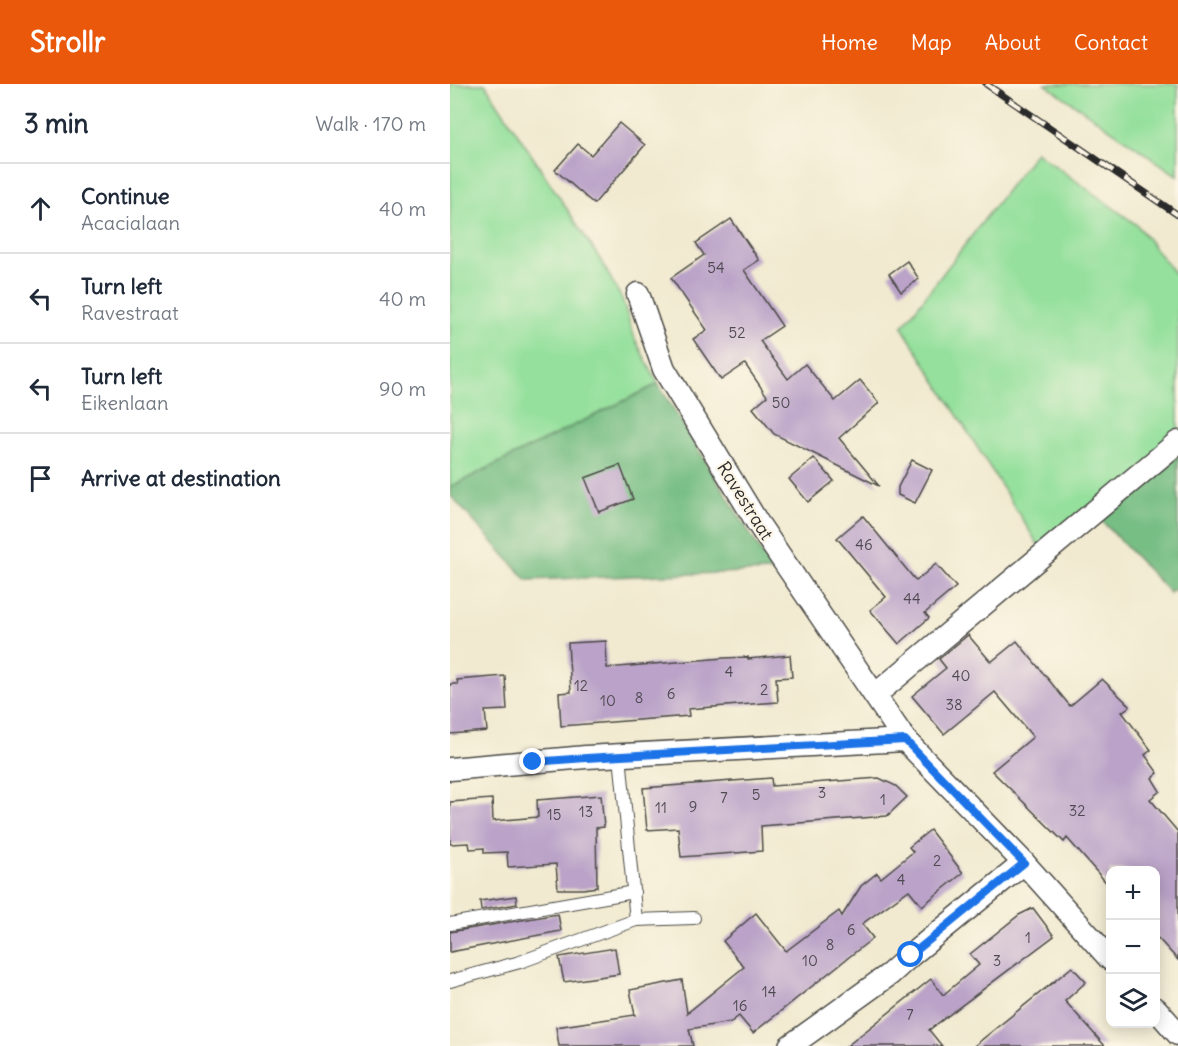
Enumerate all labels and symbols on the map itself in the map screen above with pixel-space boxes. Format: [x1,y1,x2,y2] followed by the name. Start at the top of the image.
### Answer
[707,258,725,277] house number: 54
[729,323,745,342] house number: 52
[772,393,790,412] house number: 50
[712,457,779,544] street label: Ravestraat
[855,535,873,554] house number: 46
[903,589,921,608] house number: 44
[725,662,734,681] house number: 4
[952,666,970,685] house number: 40
[574,676,588,695] house number: 12
[760,680,768,699] house number: 2
[667,684,675,703] house number: 6
[635,688,643,707] house number: 8
[600,691,616,710] house number: 10
[945,695,963,714] house number: 38
[519,748,545,774] route end
[818,783,826,802] house number: 3
[752,785,760,804] house number: 5
[720,788,728,807] house number: 7
[880,790,886,809] house number: 1
[689,797,697,816] house number: 9
[655,798,667,817] house number: 11
[1069,801,1085,820] house number: 32
[579,802,593,821] house number: 13
[547,805,561,824] house number: 15
[933,851,941,870] house number: 2
[897,870,906,889] house number: 4
[847,920,855,939] house number: 6
[1025,928,1031,947] house number: 1
[826,935,834,954] house number: 8
[897,941,923,967] route start
[802,951,818,970] house number: 10
[993,951,1001,970] house number: 3
[762,982,777,1001] house number: 14
[733,996,747,1015] house number: 16
[906,1005,914,1024] house number: 7

